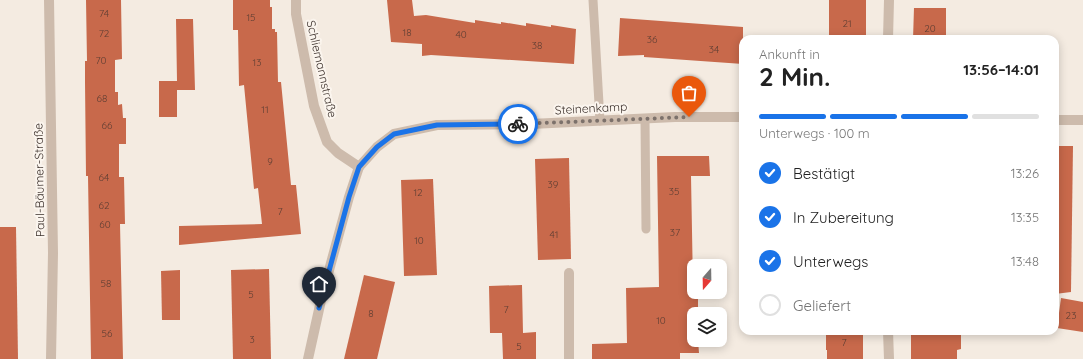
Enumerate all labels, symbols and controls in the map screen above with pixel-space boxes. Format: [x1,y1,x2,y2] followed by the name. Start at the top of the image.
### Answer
[99,7,109,20] house number: 74
[246,11,256,24] house number: 15
[842,17,852,30] house number: 21
[304,19,341,119] street label: Schliemannstraße
[924,22,936,35] house number: 20
[402,26,412,39] house number: 18
[99,27,110,40] house number: 72
[455,28,467,41] house number: 40
[647,33,658,46] house number: 36
[532,39,542,52] house number: 38
[709,43,719,56] house number: 34
[759,46,820,62] text: Ankunft in
[95,54,107,67] house number: 70
[253,56,261,69] house number: 13
[759,60,830,93] text: 2 Min.
[963,60,1039,79] text: 13:56–14:01
[672,76,706,117] pin
[678,82,700,104] icon: bag
[97,92,107,105] house number: 68
[554,99,628,117] street label: Steinenkamp
[261,103,269,116] house number: 11
[498,104,538,144] courier
[507,113,529,135] icon: bike
[102,119,113,132] house number: 66
[31,123,47,237] street label: Paul-Bäumer-Straße
[759,125,870,141] text: Unterwegs · 100 m
[267,155,273,168] house number: 9
[759,162,781,184] icon: check
[793,164,855,183] text: Bestätigt
[1011,165,1039,181] text: 13:26
[99,171,109,184] house number: 64
[548,178,559,191] house number: 39
[669,185,679,198] house number: 35
[413,186,423,199] house number: 12
[99,199,110,212] house number: 62
[277,205,283,218] house number: 7
[759,206,781,228] icon: check
[793,208,894,227] text: In Zubereitung
[1011,209,1039,225] text: 13:35
[99,218,111,231] house number: 60
[670,226,680,239] house number: 37
[550,228,558,241] house number: 41
[414,234,424,247] house number: 10
[759,250,781,272] icon: check
[793,252,868,271] text: Unterwegs
[1011,253,1039,269] text: 13:48
[687,259,727,299] north arrow
[687,259,727,347] map controls
[302,267,336,308] pin
[308,273,330,295] icon: home
[101,277,111,290] house number: 58
[248,288,254,301] house number: 5
[793,296,851,315] text: Geliefert
[503,303,509,316] house number: 7
[368,307,374,320] house number: 8
[687,307,727,347] button: layers
[1066,309,1076,322] house number: 23
[656,314,666,327] house number: 10
[102,327,113,340] house number: 56
[249,333,255,346] house number: 3
[841,336,847,349] house number: 7
[516,340,522,353] house number: 5

